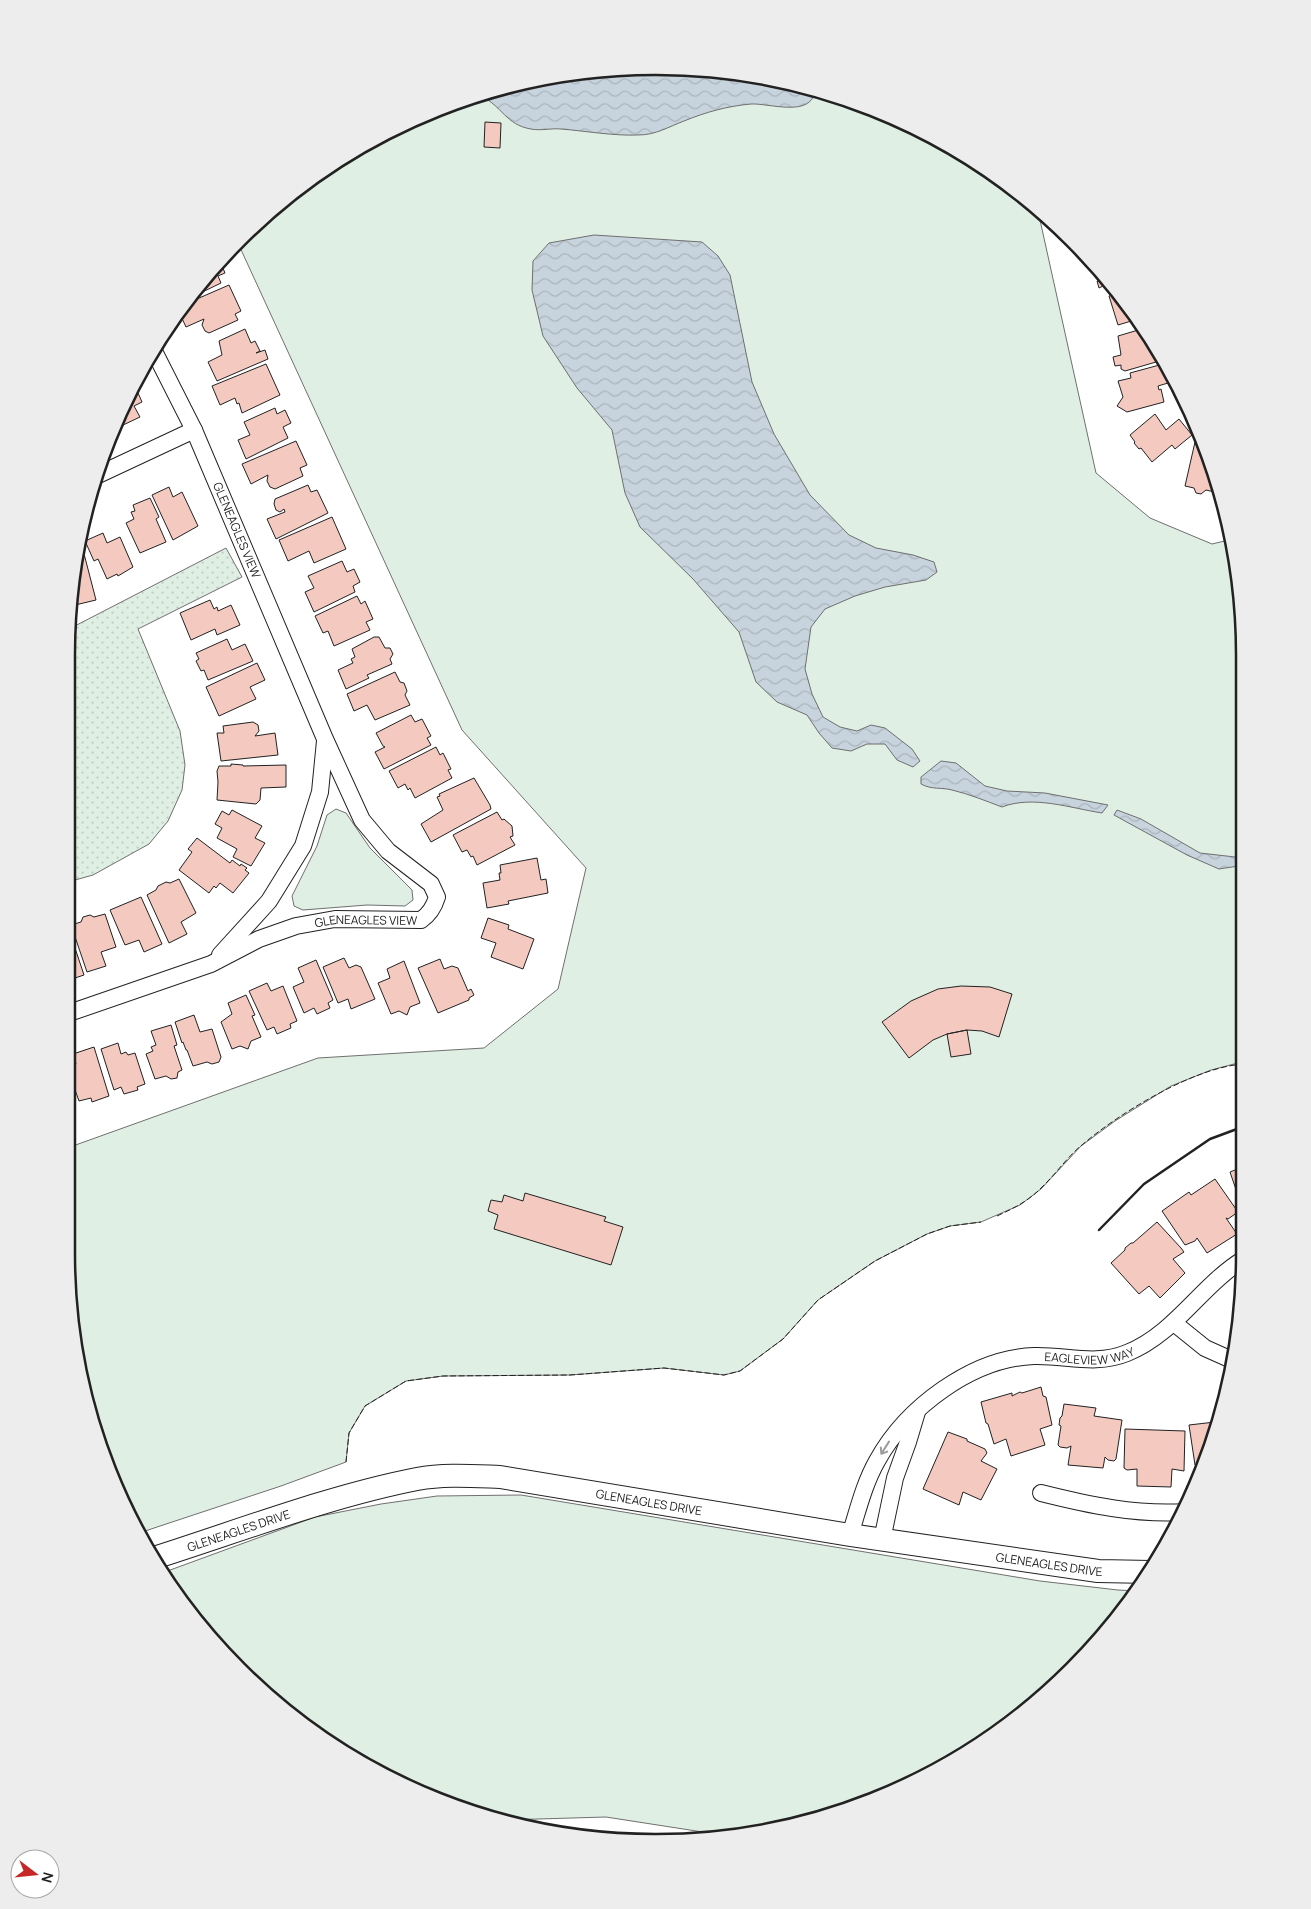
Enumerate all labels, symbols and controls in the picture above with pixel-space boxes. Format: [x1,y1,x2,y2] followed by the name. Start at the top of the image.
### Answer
[209,479,265,581] street label: GLENEAGLES VIEW
[313,910,418,931] street label: GLENEAGLES VIEW
[1044,1342,1137,1368] street label: EAGLEVIEW WAY
[879,1440,889,1454] one-way arrow
[595,1485,704,1519] street label: GLENEAGLES DRIVE
[185,1505,292,1555] street label: GLENEAGLES DRIVE
[995,1548,1103,1580] street label: GLENEAGLES DRIVE
[10,1849,60,1899] north arrow
[37,1870,58,1885] text: N

